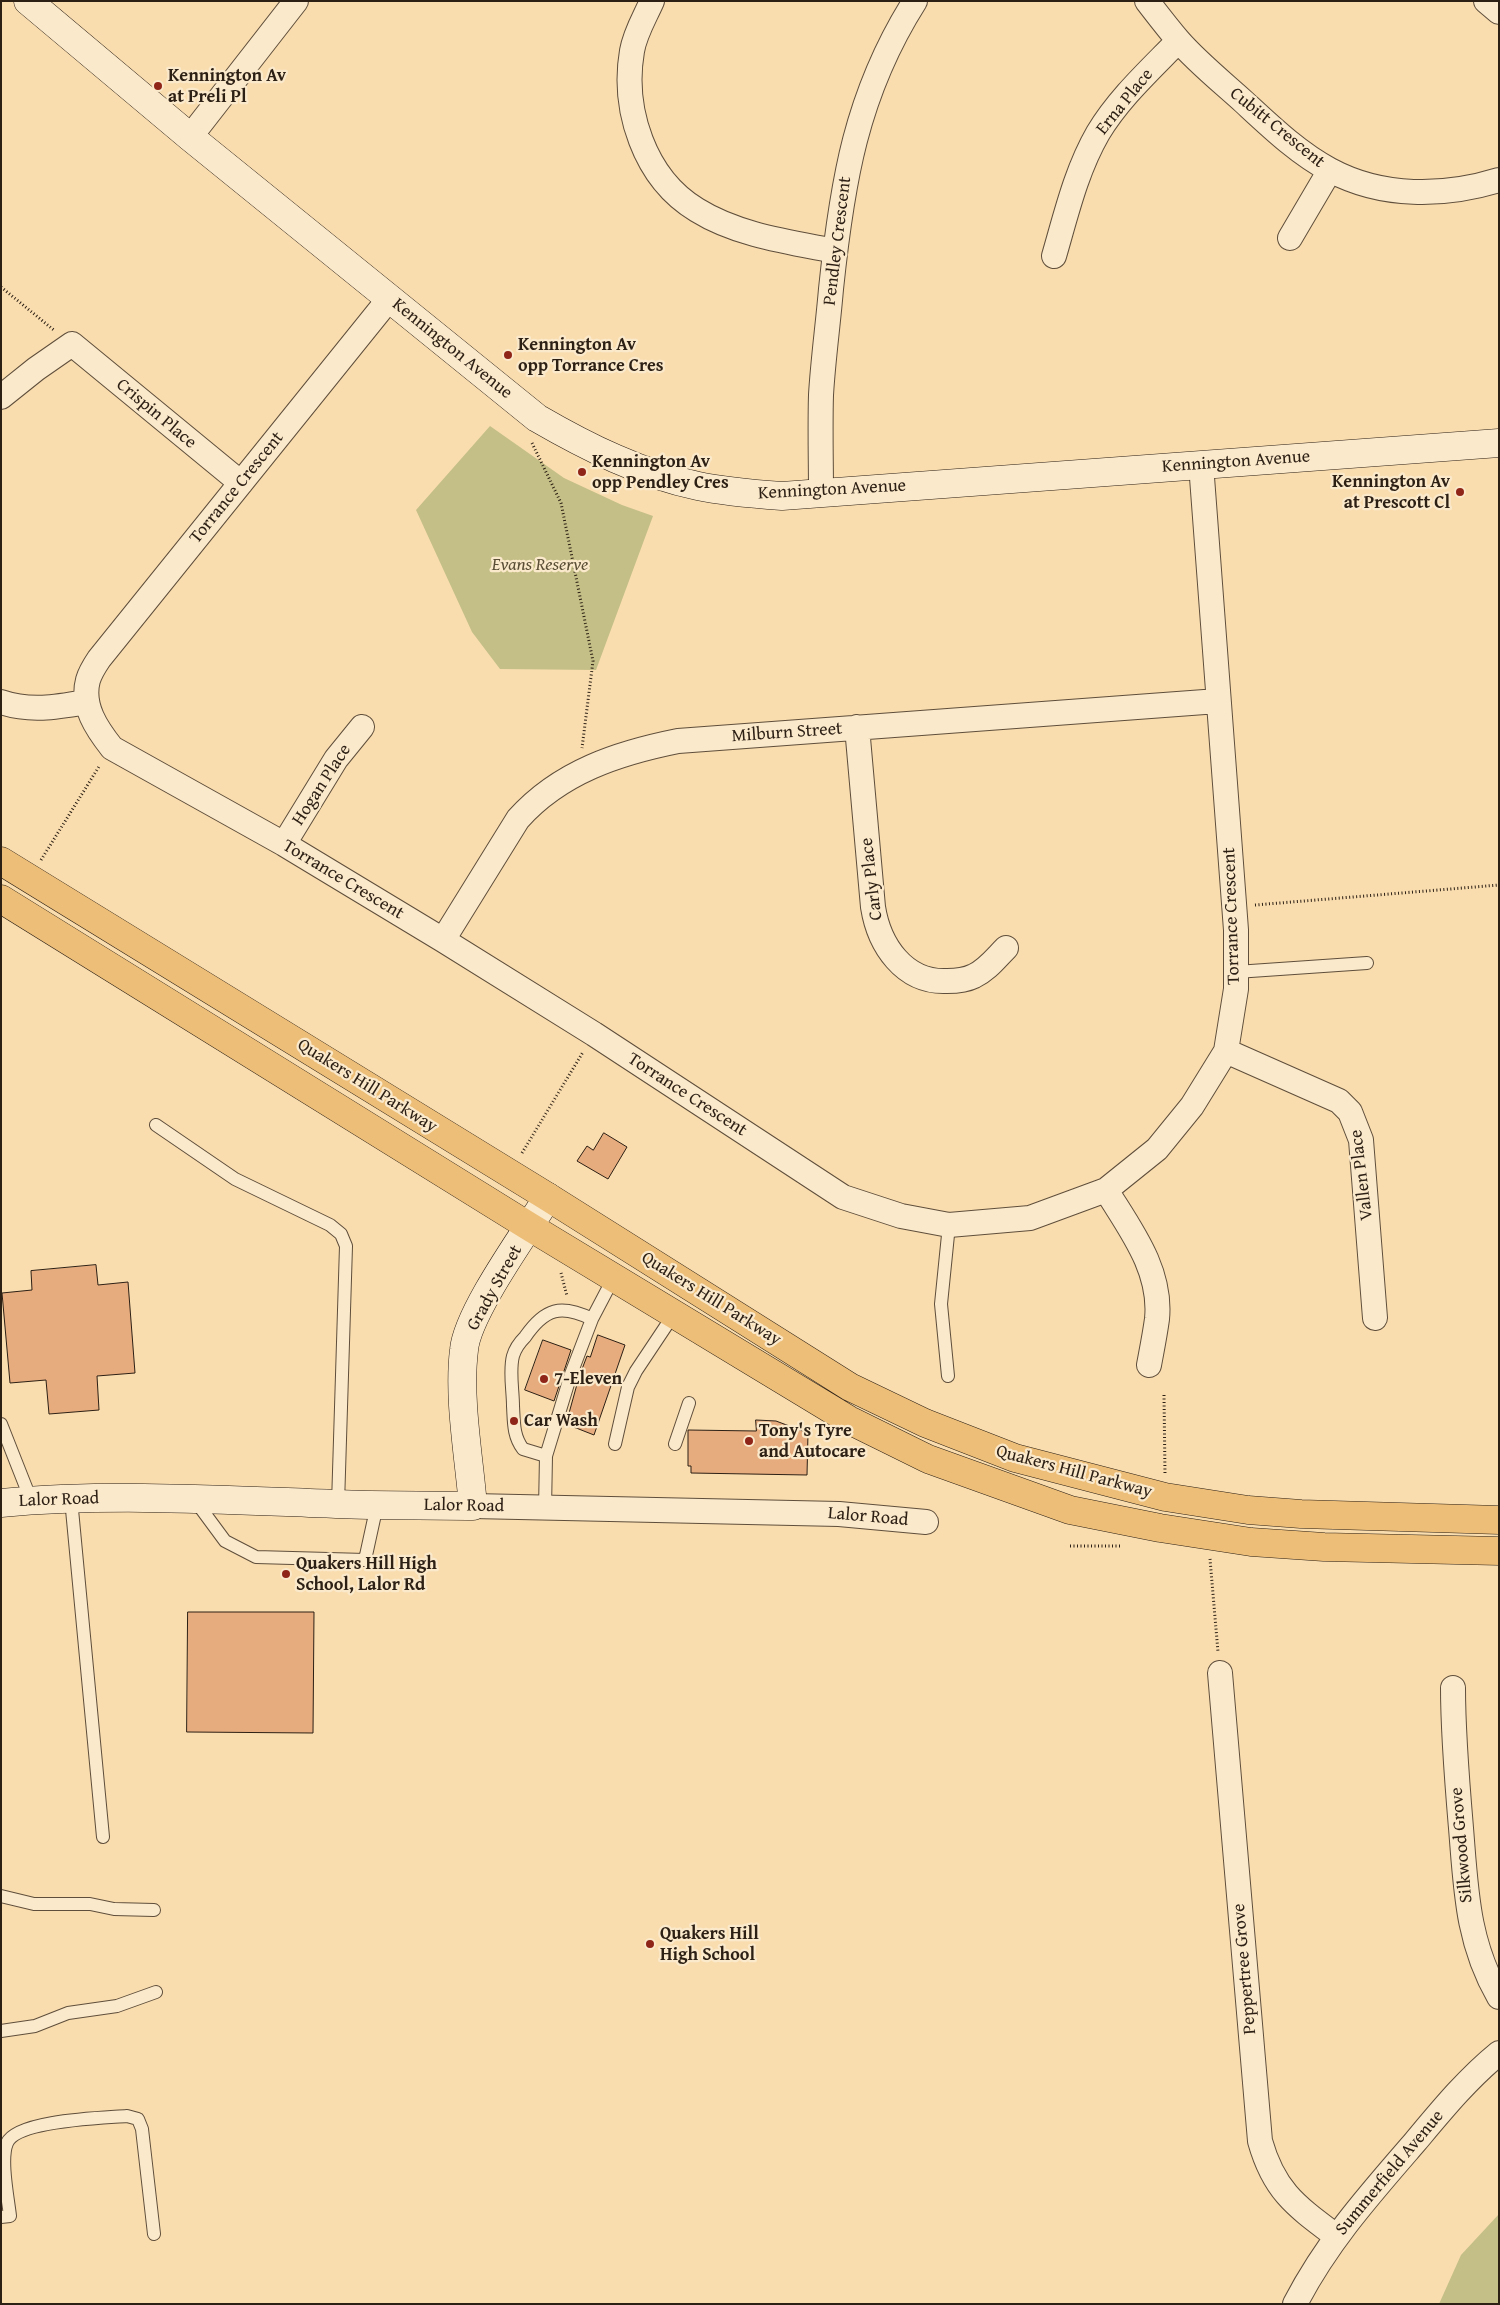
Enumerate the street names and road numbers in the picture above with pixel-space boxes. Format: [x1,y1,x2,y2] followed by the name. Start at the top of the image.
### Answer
[1092,65,1158,139] street label: Erna Place
[1225,83,1329,173] street label: Cubitt Crescent
[819,175,857,307] street label: Pendley Crescent
[388,294,516,404] street label: Kennington Avenue
[112,374,200,454] street label: Crispin Place
[185,428,289,548] street label: Torrance Crescent
[1161,446,1311,478] street label: Kennington Avenue
[757,475,907,505] street label: Kennington Avenue
[731,718,843,748] street label: Milburn Street
[288,740,356,830] street label: Hogan Place
[278,835,408,925] street label: Torrance Crescent
[856,836,888,922] street label: Carly Place
[1219,847,1245,985] street label: Torrance Crescent
[293,1034,441,1138] street label: Quakers Hill Parkway
[623,1048,751,1142] street label: Torrance Crescent
[1346,1128,1378,1222] street label: Vallen Place
[463,1241,527,1335] street label: Grady Street
[637,1247,785,1351] street label: Quakers Hill Parkway
[994,1441,1154,1503] street label: Quakers Hill Parkway
[18,1488,100,1512] street label: Lalor Road
[424,1494,504,1518] street label: Lalor Road
[827,1503,909,1531] street label: Lalor Road
[1446,1786,1478,1904] street label: Silkwood Grove
[1229,1903,1261,2035] street label: Peppertree Grove
[1331,2106,1449,2240] street label: Summerfield Avenue

